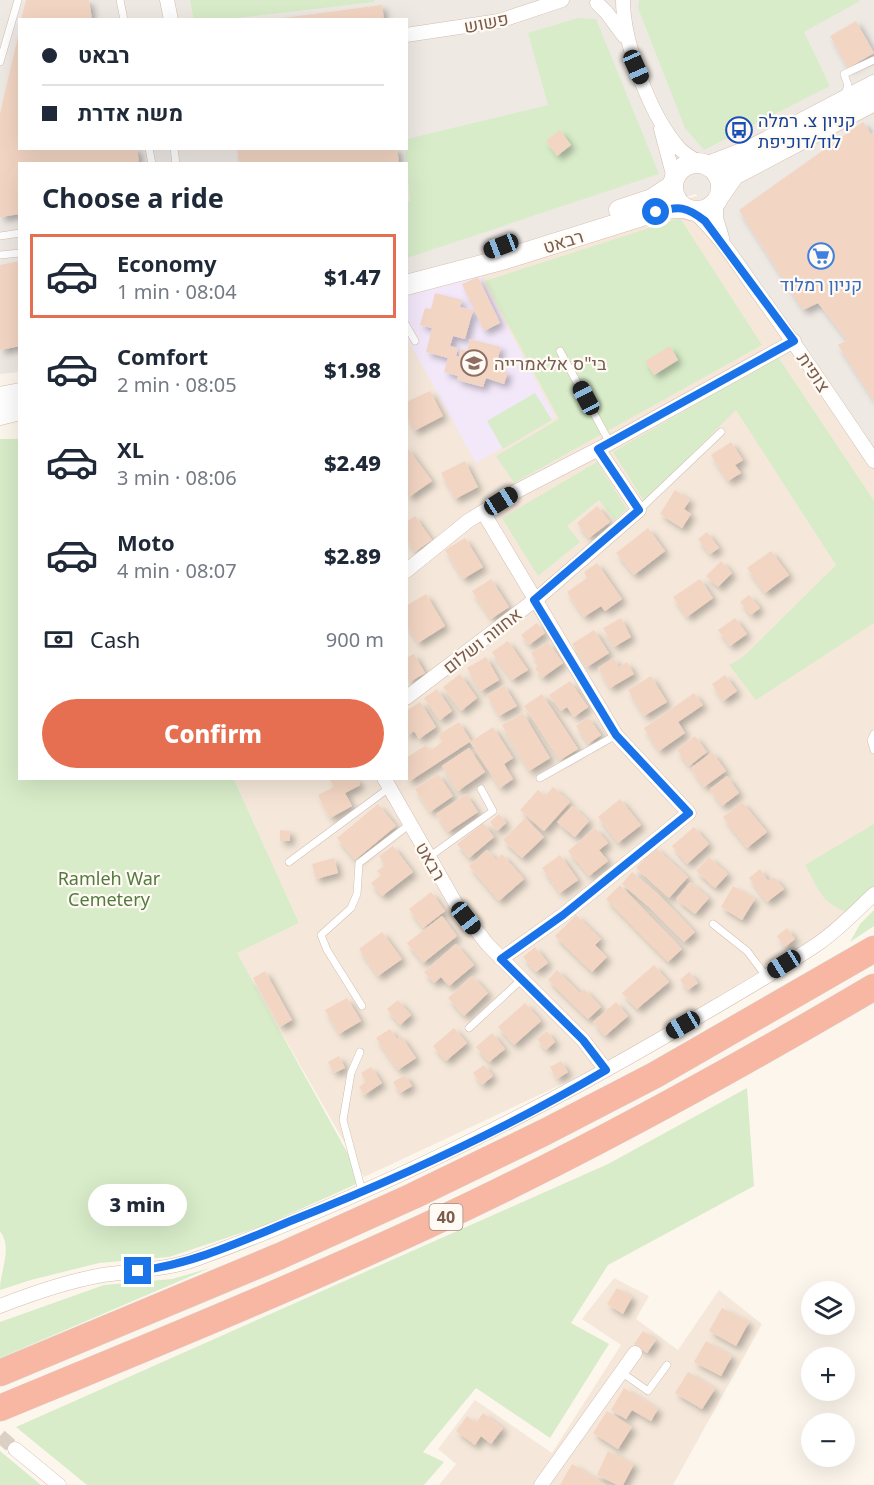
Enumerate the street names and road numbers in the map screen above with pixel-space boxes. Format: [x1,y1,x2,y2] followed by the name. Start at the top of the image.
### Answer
[462,6,510,38] street label: פשוש
[540,224,586,258] street label: רבאט
[792,347,836,397] street label: צופית
[438,602,526,678] street label: אחווה ושלום
[410,837,452,885] street label: רבאט
[430,1204,462,1230] road number: 40

